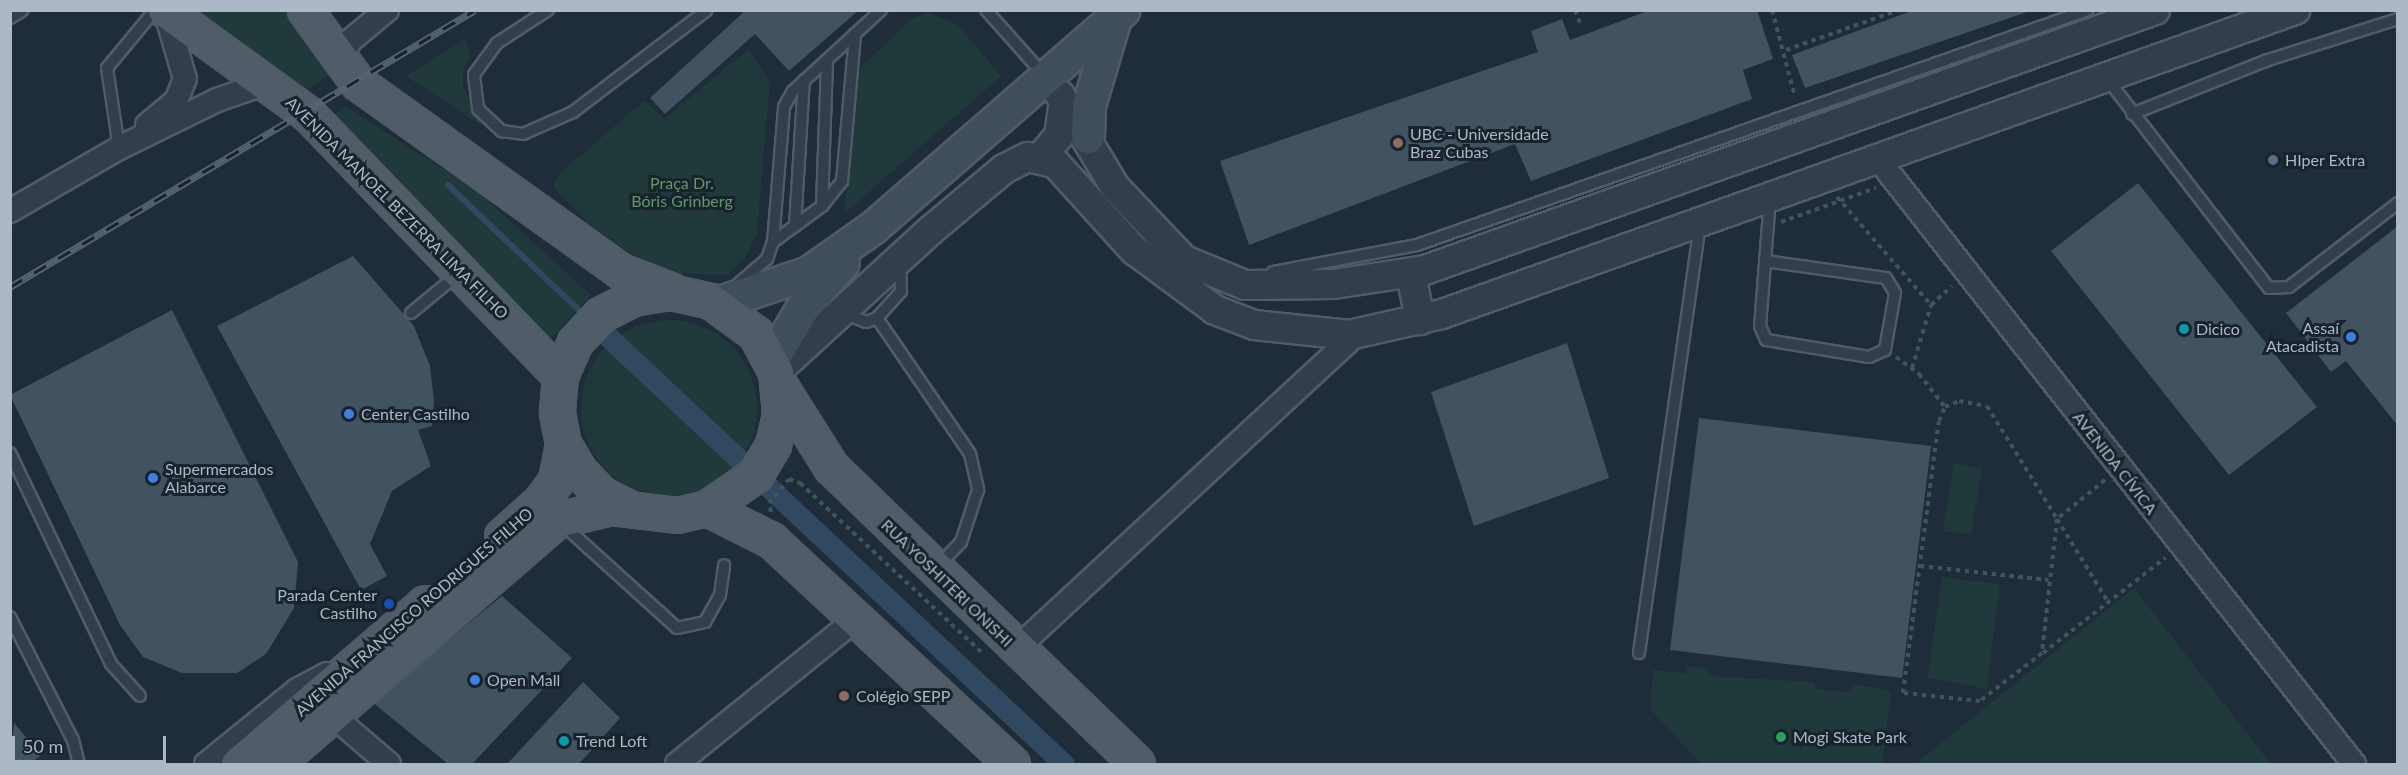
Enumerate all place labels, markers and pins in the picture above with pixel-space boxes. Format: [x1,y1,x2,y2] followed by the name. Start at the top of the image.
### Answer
[1410,124,1549,162] place label: UBC - Universidade Braz Cubas
[1391,136,1405,150] marker: UBC - Universidade Braz Cubas
[2285,150,2366,170] place label: HIper Extra
[2266,153,2280,167] marker: HIper Extra
[2266,318,2339,356] place label: Assaí Atacadista
[2196,319,2240,339] place label: Dicico
[2177,322,2191,336] marker: Dicico
[2344,330,2358,344] marker: Assaí Atacadista
[361,404,470,424] place label: Center Castilho
[342,407,356,421] marker: Center Castilho
[165,459,273,497] place label: Supermercados Alabarce
[146,471,160,485] marker: Supermercados Alabarce
[277,585,377,623] place label: Parada Center Castilho
[382,597,396,611] marker: Parada Center Castilho
[487,670,560,690] place label: Open Mall
[468,673,482,687] marker: Open Mall
[856,686,950,706] place label: Colégio SEPP
[837,689,851,703] marker: Colégio SEPP
[1793,727,1907,747] place label: Mogi Skate Park
[1774,730,1788,744] marker: Mogi Skate Park
[576,731,647,751] place label: Trend Loft
[557,734,571,748] marker: Trend Loft

